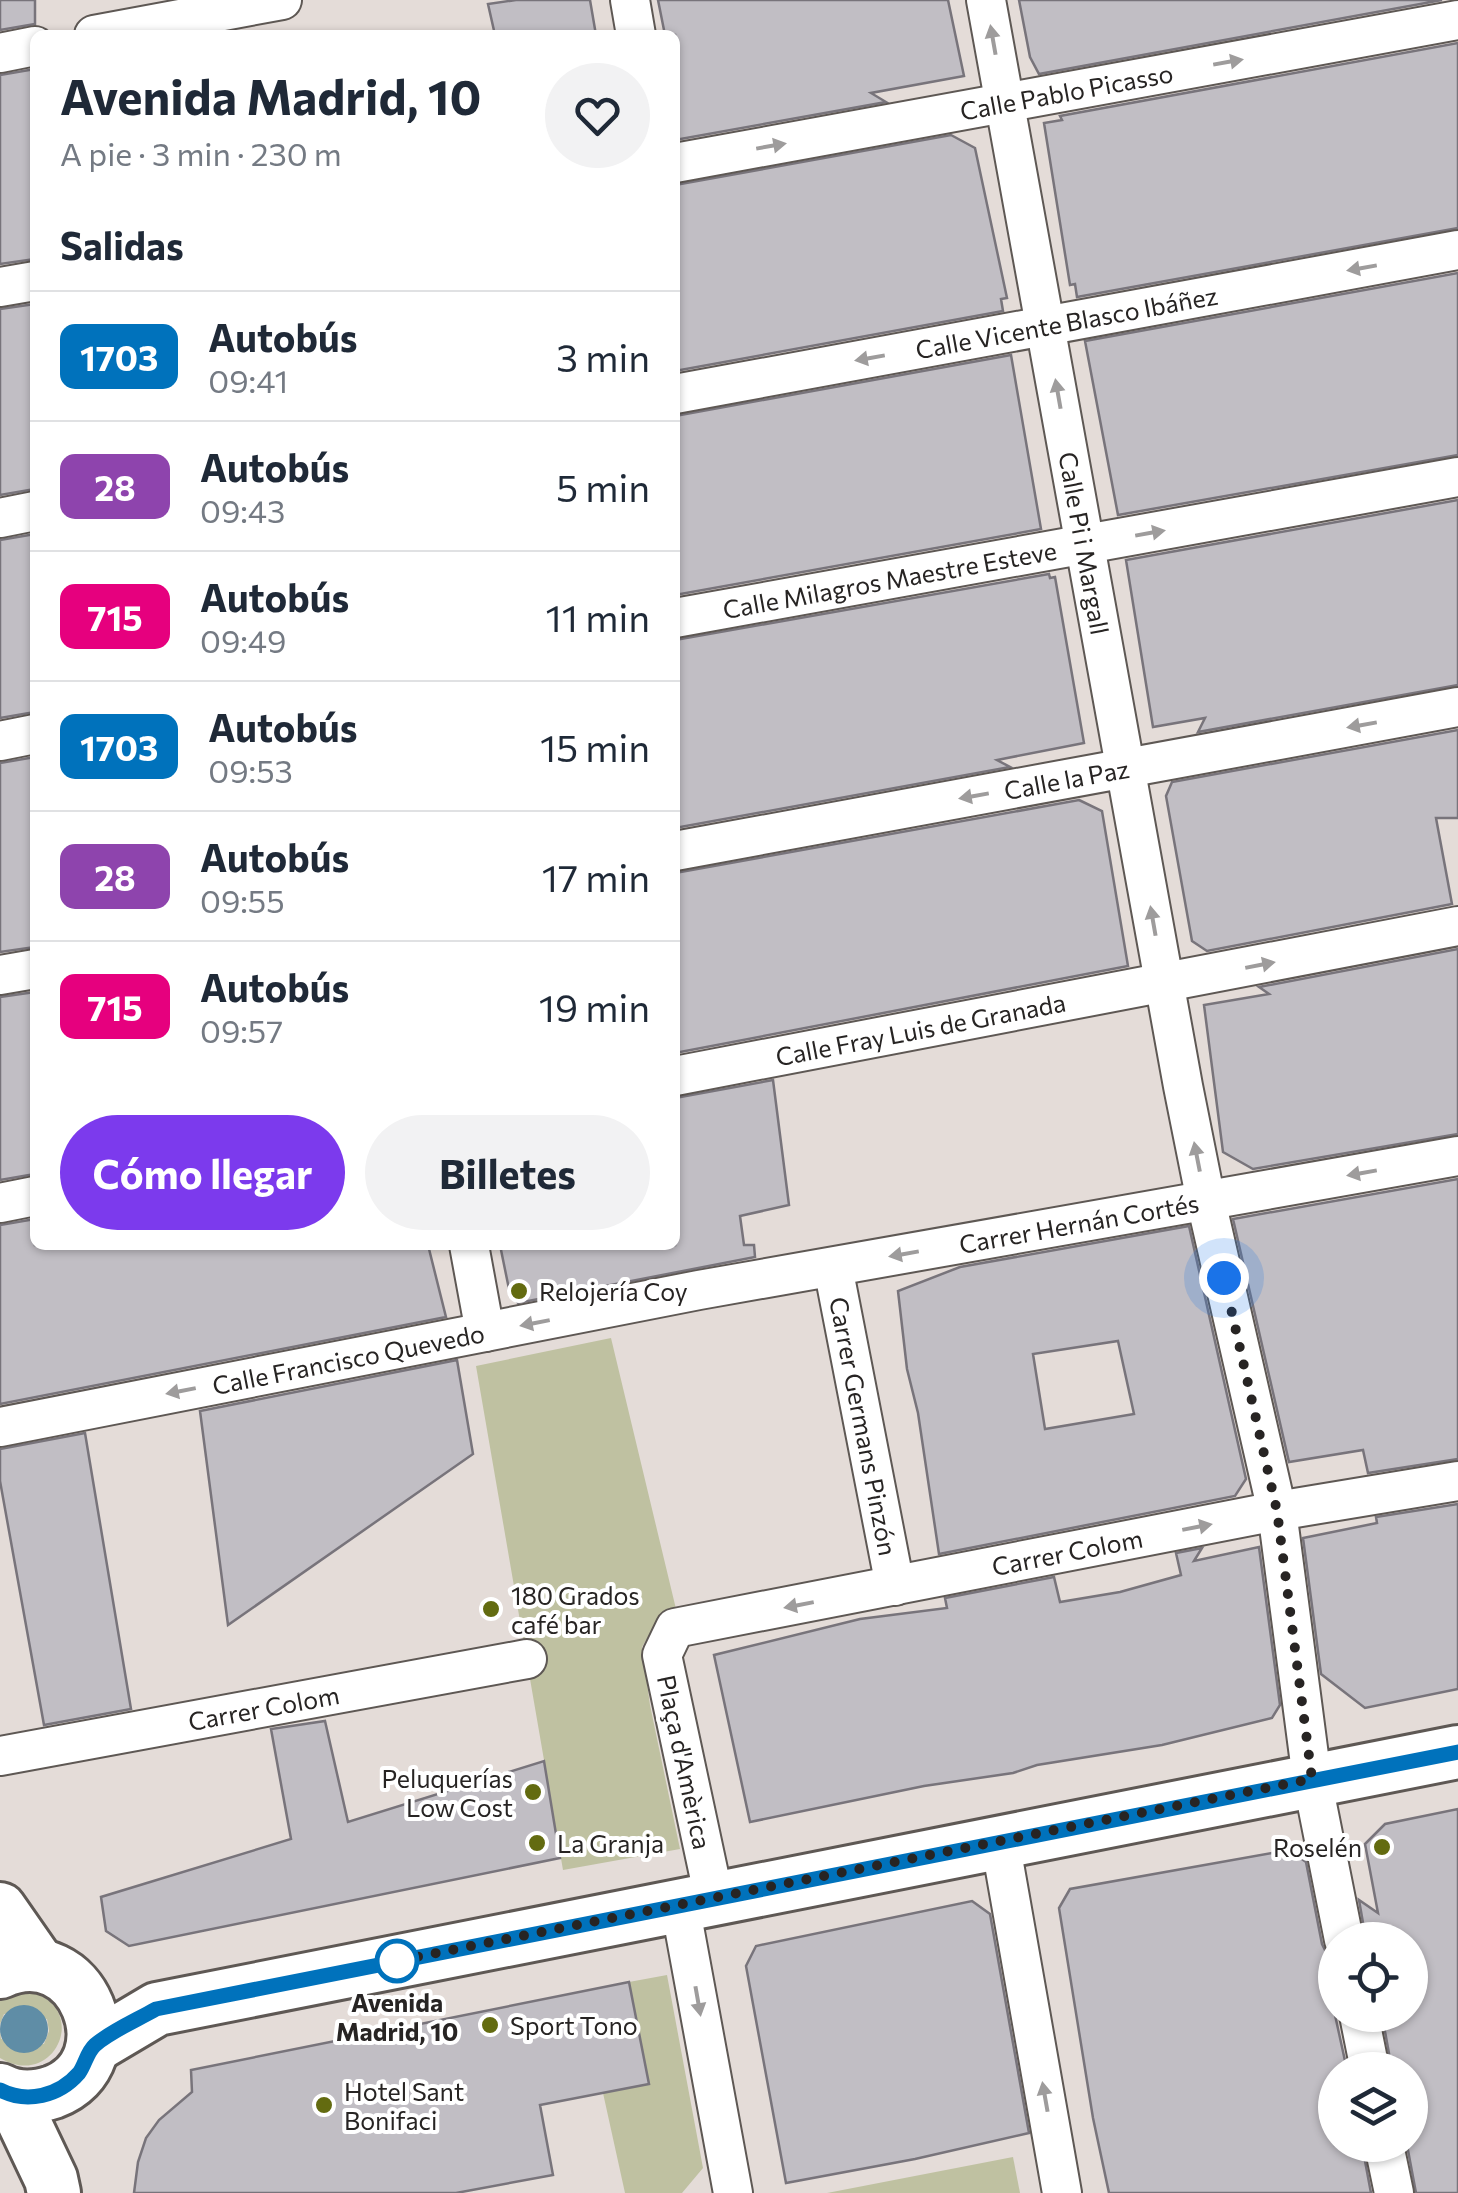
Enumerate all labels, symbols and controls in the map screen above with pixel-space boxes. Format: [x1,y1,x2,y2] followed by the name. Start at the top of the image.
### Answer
[985,24,1001,55] one-way arrow
[1213,54,1245,69] one-way arrow
[958,57,1175,126] street label: Calle Pablo Picasso
[545,63,650,168] button: heart
[60,66,481,125] text: Avenida Madrid, 10
[60,133,342,173] text: A pie · 3 min · 230 m
[756,138,787,153] one-way arrow
[60,221,184,268] text: Salidas
[1346,260,1377,276] one-way arrow
[913,280,1220,364] street label: Calle Vicente Blasco Ibáñez
[208,313,357,360] text: Autobús
[556,333,650,380] text: 3 min
[80,335,158,378] text: 1703
[854,351,886,366] one-way arrow
[208,360,288,400] text: 09:41
[1050,378,1065,410] one-way arrow
[200,443,349,490] text: Autobús
[1053,449,1116,637] street label: Calle Pi i Margall
[556,463,650,510] text: 5 min
[94,465,136,508] text: 28
[200,490,285,530] text: 09:43
[1135,525,1166,540] one-way arrow
[720,535,1059,624] street label: Calle Milagros Maestre Esteve
[200,573,349,620] text: Autobús
[546,593,650,640] text: 11 min
[87,595,143,638] text: 715
[200,620,286,660] text: 09:49
[208,703,357,750] text: Autobús
[1346,717,1377,733] one-way arrow
[540,723,650,770] text: 15 min
[80,725,158,768] text: 1703
[208,750,293,790] text: 09:53
[1002,753,1131,805] street label: Calle la Paz
[957,789,989,804] one-way arrow
[200,833,349,880] text: Autobús
[542,853,650,900] text: 17 min
[94,855,136,898] text: 28
[200,880,285,920] text: 09:55
[1145,905,1161,936] one-way arrow
[1245,956,1276,972] one-way arrow
[200,963,349,1010] text: Autobús
[539,983,650,1030] text: 19 min
[87,985,143,1028] text: 715
[773,987,1068,1071] street label: Calle Fray Luis de Granada
[200,1010,283,1050] text: 09:57
[60,1115,345,1230] button: Cómo llegar
[365,1115,650,1230] button: Billetes
[1189,1141,1205,1172] one-way arrow
[1346,1166,1377,1181] one-way arrow
[957,1187,1201,1259] street label: Carrer Hernán Cortés
[888,1247,919,1262] one-way arrow
[1199,1253,1249,1303] your location
[539,1276,688,1306] place label: Relojería Coy
[508,1280,530,1302] marker: Relojería Coy
[824,1294,904,1558] street label: Carrer Germans Pinzón
[519,1315,550,1331] one-way arrow
[210,1317,487,1400] street label: Calle Francisco Quevedo
[166,1384,197,1400] one-way arrow
[1181,1518,1212,1534] one-way arrow
[989,1522,1145,1581] street label: Carrer Colom
[511,1580,640,1639] place label: 180 Grados café bar
[783,1597,814,1613] one-way arrow
[480,1598,502,1620] marker: 180 Grados café bar
[652,1672,718,1852] street label: Plaça d'Amèrica
[186,1679,342,1736] street label: Carrer Colom
[382,1763,513,1822] place label: Peluquerías Low Cost
[522,1781,544,1803] marker: Peluquerías Low Cost
[557,1828,664,1858] place label: La Granja
[526,1832,548,1854] marker: La Granja
[1273,1832,1362,1862] place label: Roselén
[1371,1836,1393,1858] marker: Roselén
[1318,1922,1428,2162] map controls
[1318,1922,1428,2032] button: locate
[376,1940,418,1982] marker: Avenida Madrid, 10
[690,1985,706,2016] one-way arrow
[336,1987,458,2046] place label: Avenida Madrid, 10
[510,2010,638,2040] place label: Sport Tono
[479,2014,501,2036] marker: Sport Tono
[1318,2052,1428,2162] button: layers
[344,2076,464,2135] place label: Hotel Sant Bonifaci
[1037,2081,1052,2112] one-way arrow
[313,2094,335,2116] marker: Hotel Sant Bonifaci

